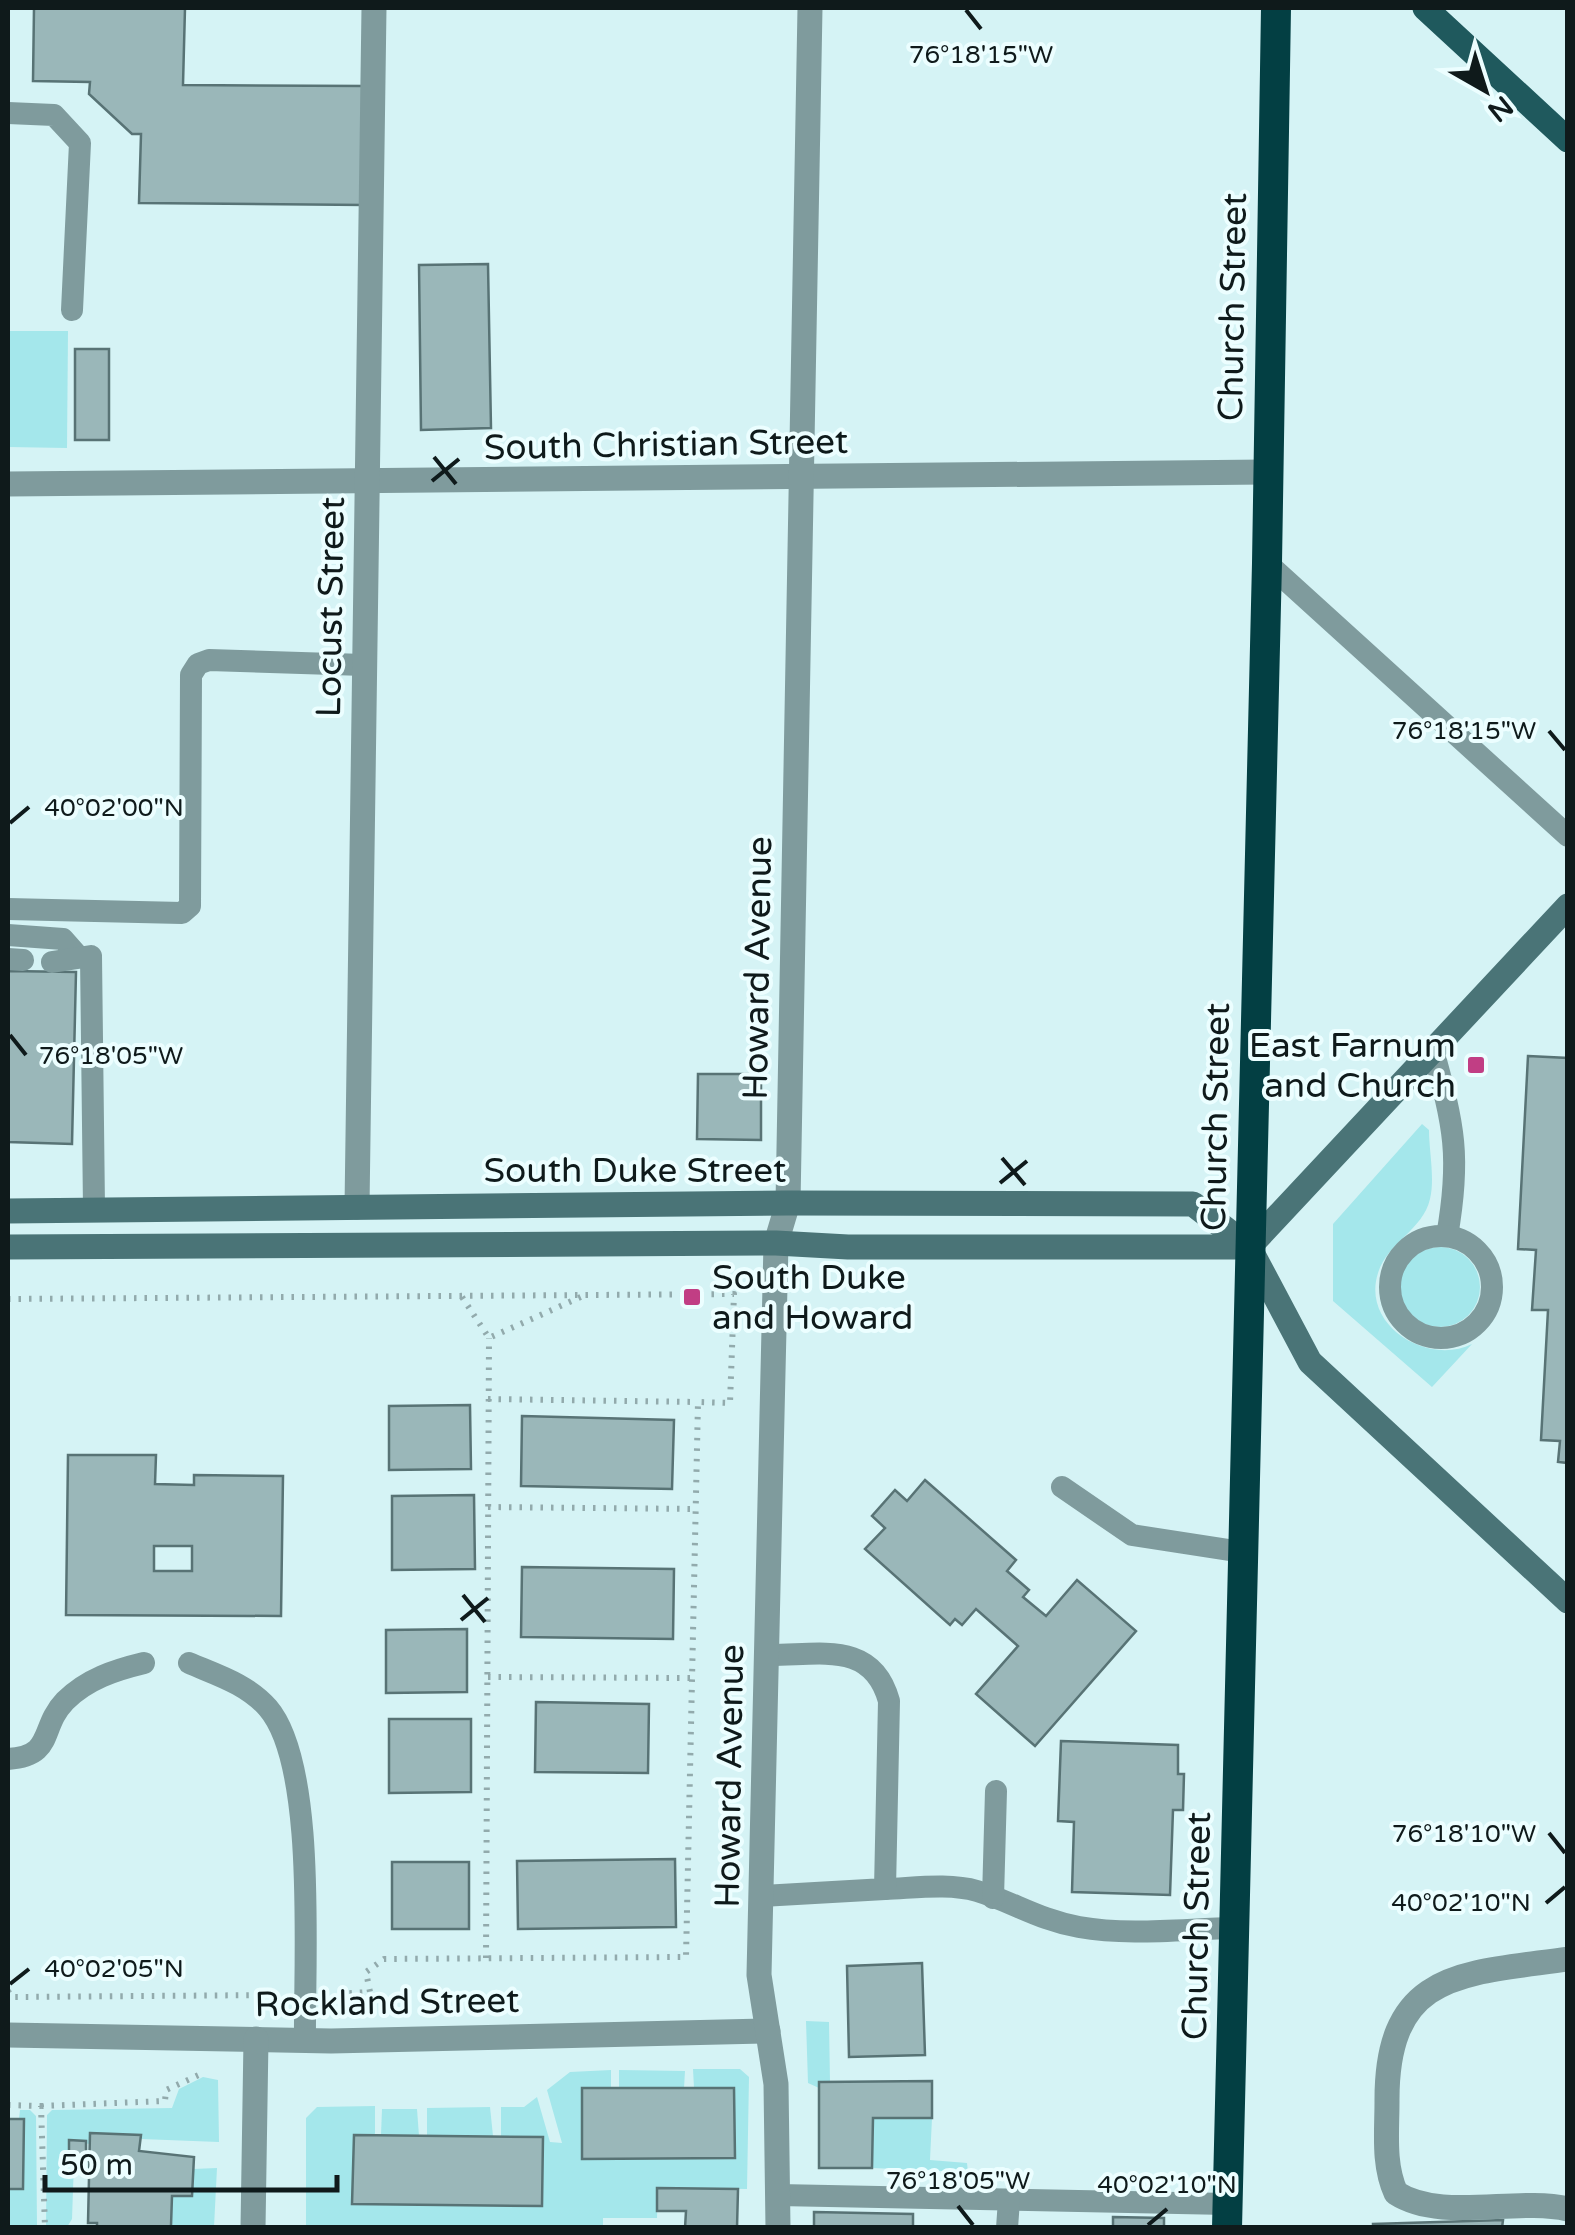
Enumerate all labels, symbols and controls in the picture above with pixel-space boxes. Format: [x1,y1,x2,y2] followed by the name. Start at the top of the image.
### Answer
[909,40,1053,70] text: 76°18'15"W
[1435,40,1535,140] north arrow
[1481,88,1520,129] text: N
[1210,192,1256,422] street label: Church Street
[483,421,849,469] street label: South Christian Street
[308,496,354,718] street label: Locust Street
[1392,716,1536,746] text: 76°18'15"W
[44,793,184,823] text: 40°02'00"N
[735,836,781,1100] street label: Howard Avenue
[1193,1002,1239,1232] street label: Church Street
[1249,1025,1456,1107] place label: East Farnum and Church
[39,1041,183,1071] text: 76°18'05"W
[1465,1054,1487,1076] marker: East Farnum and Church
[484,1150,786,1192] street label: South Duke Street
[712,1257,913,1339] place label: South Duke and Howard
[681,1286,703,1308] marker: South Duke and Howard
[707,1644,753,1908] street label: Howard Avenue
[1174,1811,1220,2041] street label: Church Street
[1392,1819,1536,1849] text: 76°18'10"W
[1391,1888,1531,1918] text: 40°02'10"N
[44,1954,184,1984] text: 40°02'05"N
[254,1980,520,2026] street label: Rockland Street
[45,2130,338,2192] scale bar
[60,2147,133,2184] text: 50 m
[886,2166,1030,2196] text: 76°18'05"W
[1097,2170,1237,2200] text: 40°02'10"N

